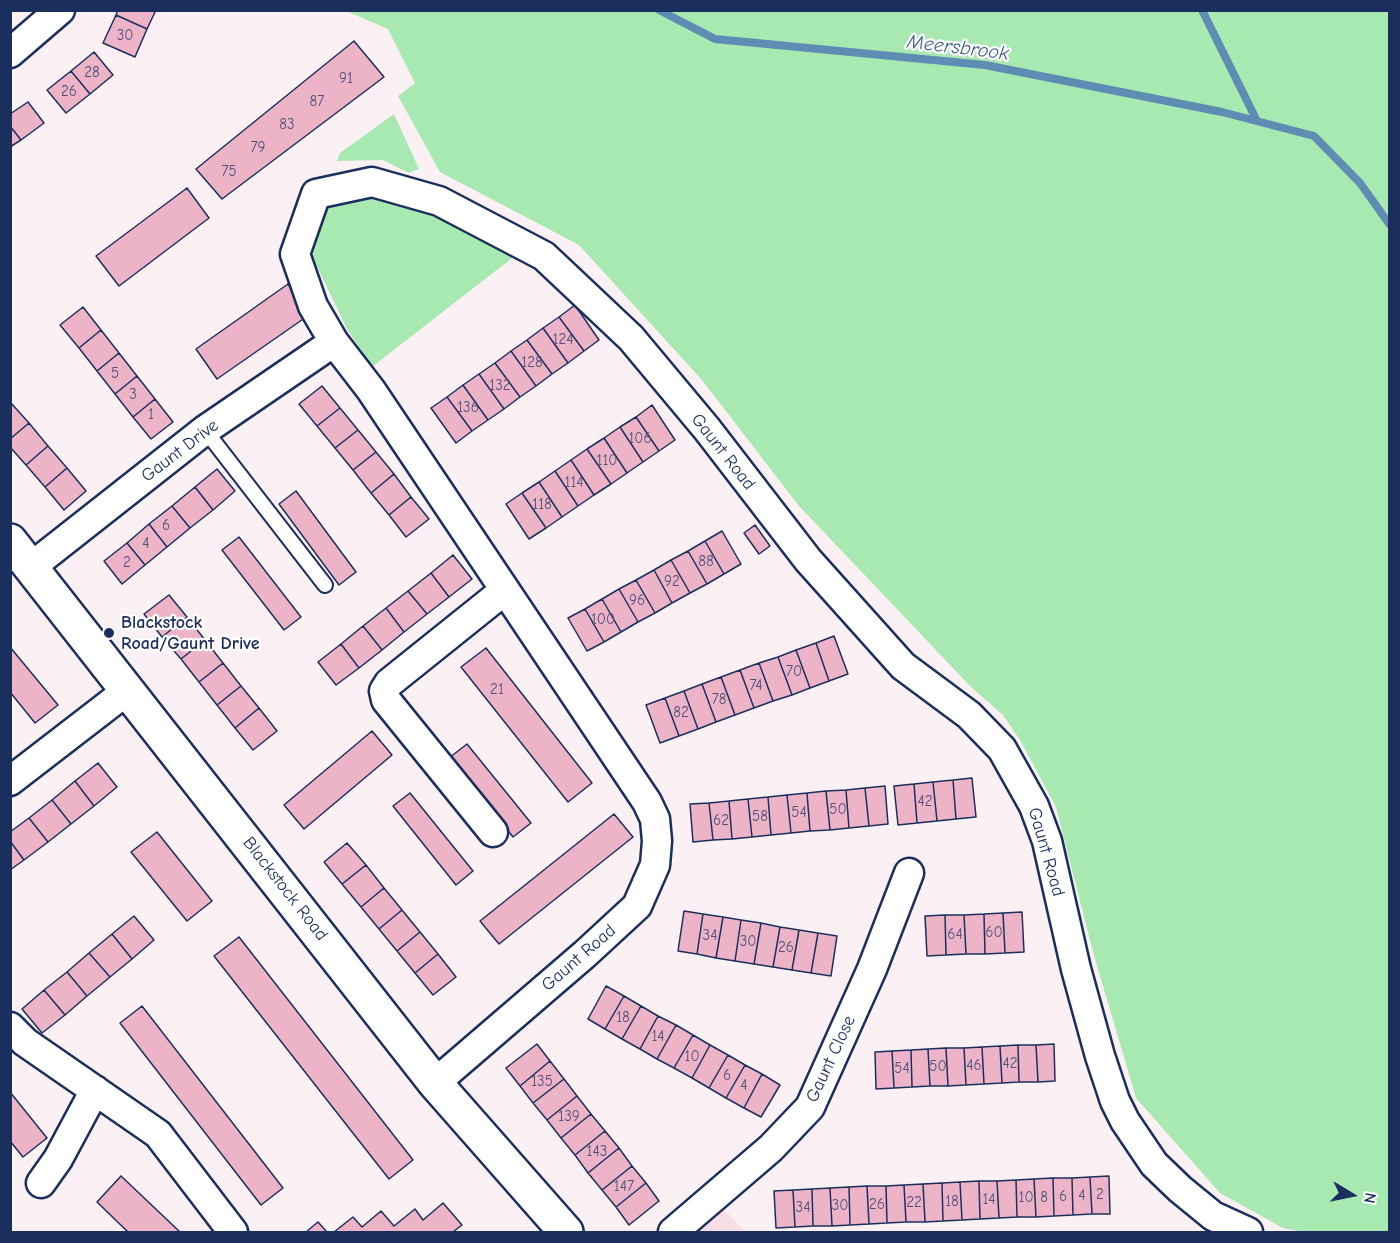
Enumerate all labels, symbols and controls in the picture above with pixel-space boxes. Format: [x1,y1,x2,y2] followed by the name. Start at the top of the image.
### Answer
[117,27,133,45] house number: 30
[906,30,1010,66] water label: Meersbrook
[84,64,100,82] house number: 28
[339,70,353,88] house number: 91
[61,83,77,101] house number: 26
[310,93,324,111] house number: 87
[279,116,295,134] house number: 83
[250,139,266,157] house number: 79
[221,163,237,181] house number: 75
[553,331,573,349] house number: 124
[521,354,543,372] house number: 128
[111,365,119,383] house number: 5
[489,377,511,395] house number: 132
[129,386,137,404] house number: 3
[457,399,479,417] house number: 136
[148,406,154,424] house number: 1
[686,409,760,495] street label: Gaunt Road
[137,415,223,487] street label: Gaunt Drive
[628,430,652,448] house number: 106
[596,452,618,470] house number: 110
[564,474,584,492] house number: 114
[532,496,552,514] house number: 118
[162,517,170,535] house number: 6
[142,535,150,553] house number: 4
[698,553,714,571] house number: 88
[123,554,131,572] house number: 2
[664,573,680,591] house number: 92
[629,592,645,610] house number: 96
[591,611,615,629] house number: 100
[121,612,260,654] place label: Blackstock Road/Gaunt Drive
[102,626,116,640] marker: Blackstock Road/Gaunt Drive
[786,663,802,681] house number: 70
[749,677,763,695] house number: 74
[490,681,504,699] house number: 21
[712,691,726,709] house number: 78
[673,704,689,722] house number: 82
[917,793,933,811] house number: 42
[829,801,847,819] house number: 50
[791,804,807,822] house number: 54
[1023,805,1069,899] street label: Gaunt Road
[752,808,768,826] house number: 58
[713,812,729,830] house number: 62
[238,833,332,945] street label: Blackstock Road
[537,920,621,996] street label: Gaunt Road
[985,924,1003,942] house number: 60
[947,926,963,944] house number: 64
[703,927,717,945] house number: 34
[740,933,756,951] house number: 30
[778,939,794,957] house number: 26
[616,1009,630,1027] house number: 18
[801,1012,861,1106] street label: Gaunt Close
[651,1028,665,1046] house number: 14
[684,1048,700,1066] house number: 10
[1002,1055,1018,1073] house number: 42
[966,1057,982,1075] house number: 46
[929,1058,947,1076] house number: 50
[894,1060,910,1078] house number: 54
[723,1067,731,1085] house number: 6
[531,1073,553,1091] house number: 135
[740,1077,748,1095] house number: 4
[558,1108,580,1126] house number: 139
[587,1143,607,1161] house number: 143
[1322,1165,1382,1225] north arrow
[614,1178,634,1196] house number: 147
[1096,1186,1104,1204] house number: 2
[1078,1187,1086,1205] house number: 4
[1059,1188,1067,1206] house number: 6
[1018,1189,1034,1207] house number: 10
[1040,1189,1048,1207] house number: 8
[982,1191,996,1209] house number: 14
[1360,1191,1379,1205] text: N
[945,1193,959,1211] house number: 18
[906,1194,922,1212] house number: 22
[869,1196,885,1214] house number: 26
[832,1197,848,1215] house number: 30
[796,1199,810,1217] house number: 34

